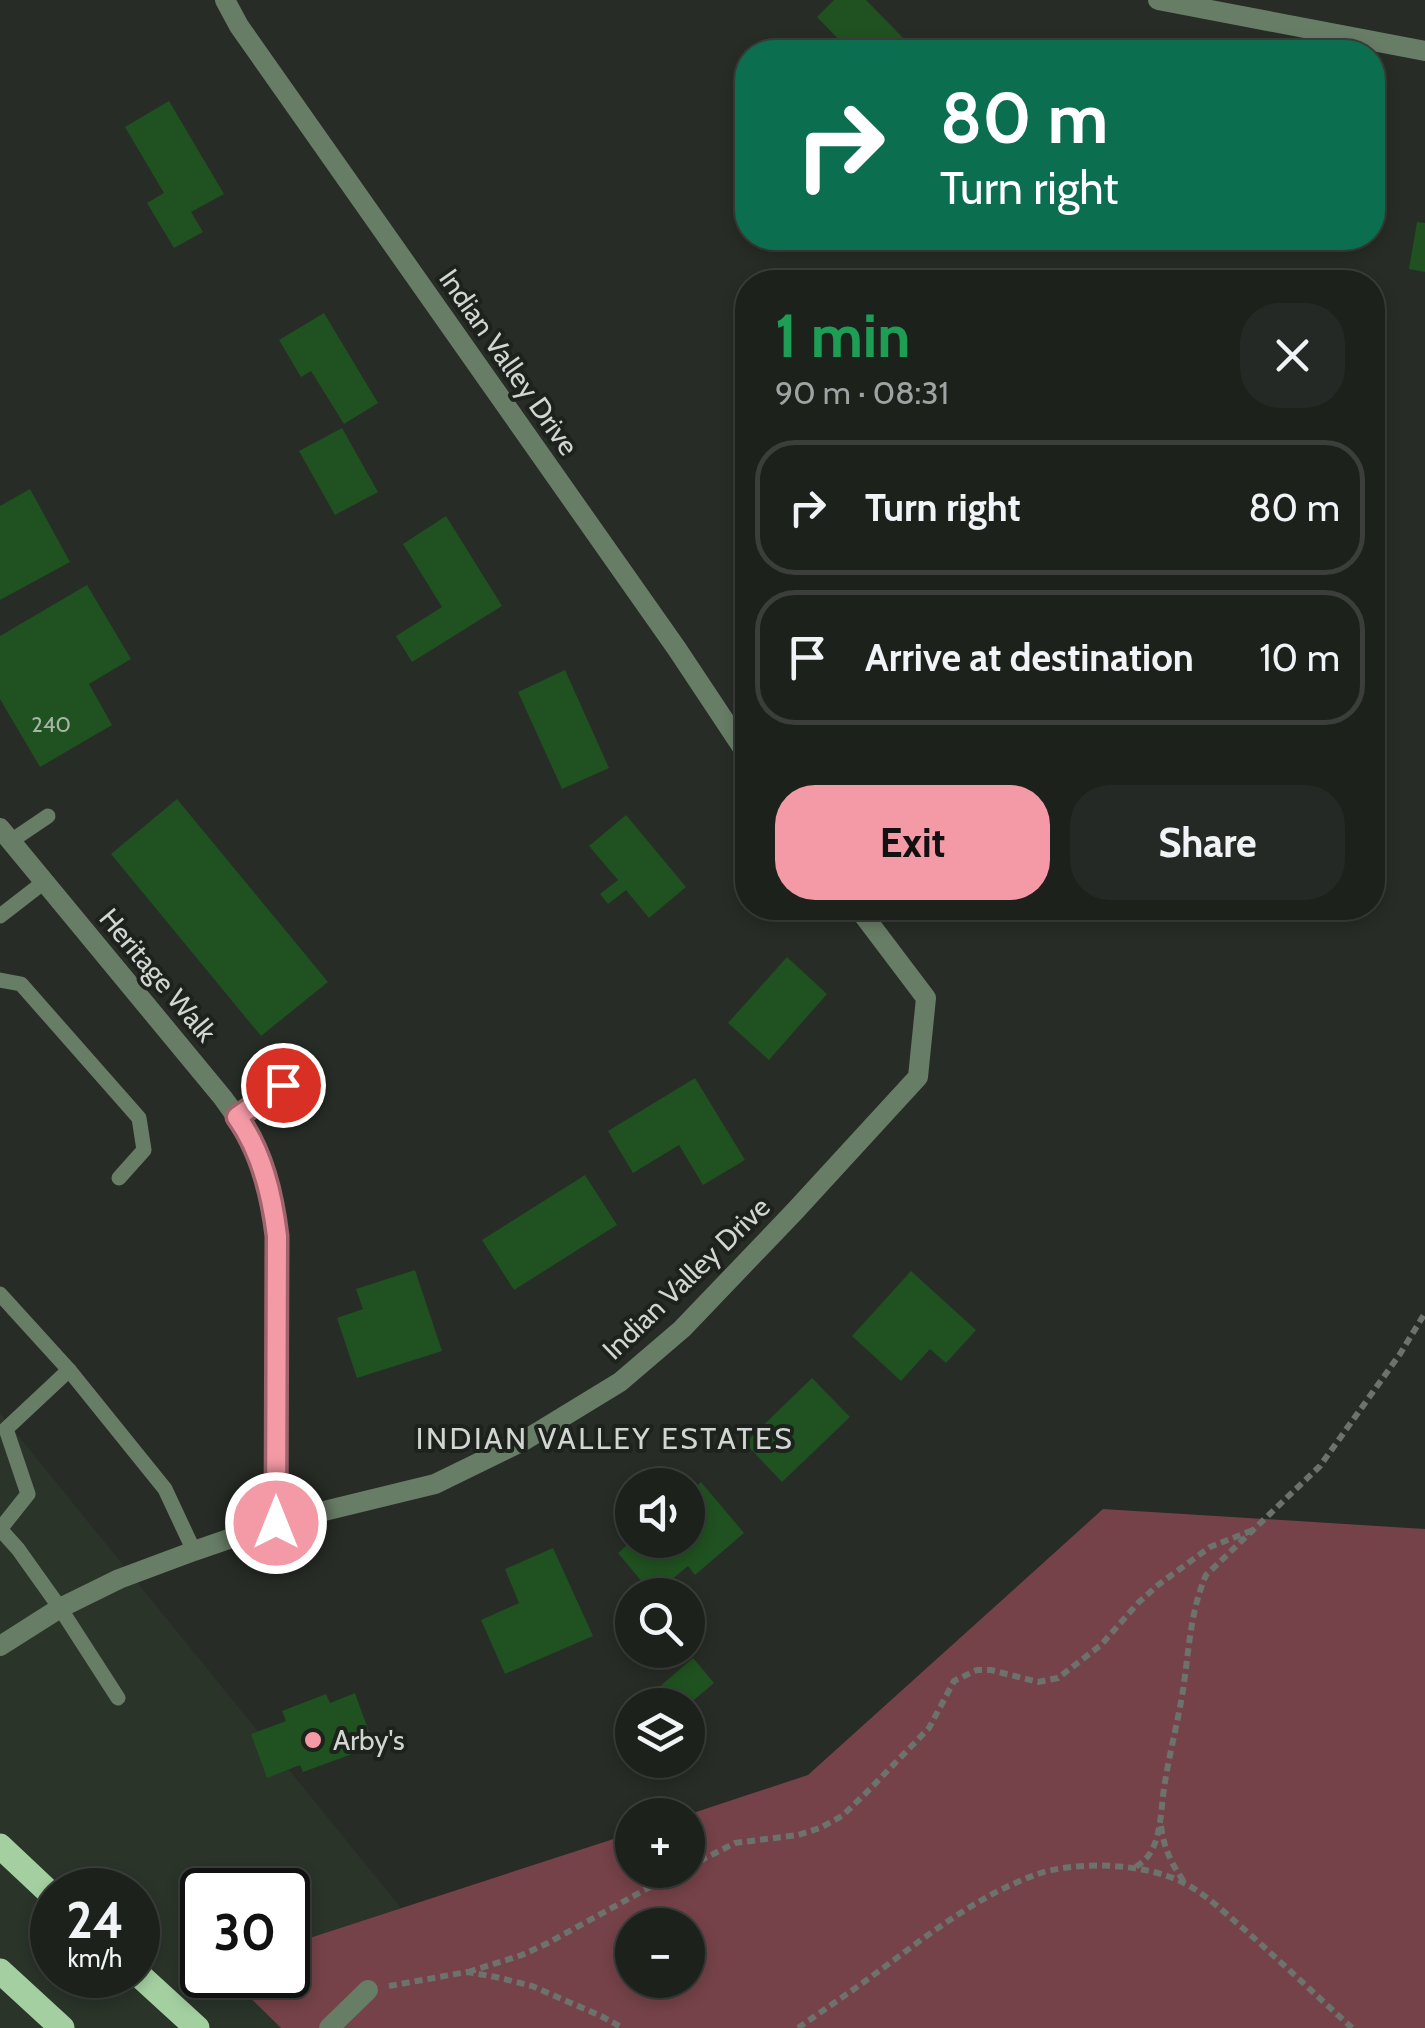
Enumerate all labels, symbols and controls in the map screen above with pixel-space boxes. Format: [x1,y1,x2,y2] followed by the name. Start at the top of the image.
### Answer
[940,75,1108,161] text: 80 m
[775,80,905,210] icon: right
[940,161,1119,215] text: Turn right
[432,262,586,462] street label: Indian Valley Drive
[775,299,910,372] text: 1 min
[1240,303,1345,408] button: close
[775,373,949,412] text: 90 m · 08:31
[780,480,835,535] icon: right
[865,484,1021,531] text: Turn right
[1249,484,1340,531] text: 80 m
[780,630,835,685] icon: arrive
[865,634,1194,681] text: Arrive at destination
[1259,634,1340,681] text: 10 m
[31,711,71,738] house number: 240
[775,785,1050,900] button: Exit
[1070,785,1345,900] button: Share
[92,901,224,1049] street label: Heritage Walk
[241,1043,326,1128] pin
[256,1058,311,1113] icon: arrive
[595,1190,777,1366] street label: Indian Valley Drive
[416,1420,794,1457] district label: INDIAN VALLEY ESTATES
[615,1468,705,1998] map controls
[615,1468,705,1558] button: sound
[224,1471,328,1575] position arrow
[615,1578,705,1668] button: search
[615,1688,705,1778] button: layers
[333,1723,405,1757] place label: Arby's
[302,1729,324,1751] marker: Arby's
[615,1798,705,1888] button: +
[180,1868,310,1998] speed limit sign: 30
[66,1890,124,1951] text: 24
[615,1908,705,1998] button: −
[68,1943,122,1973] text: km/h

